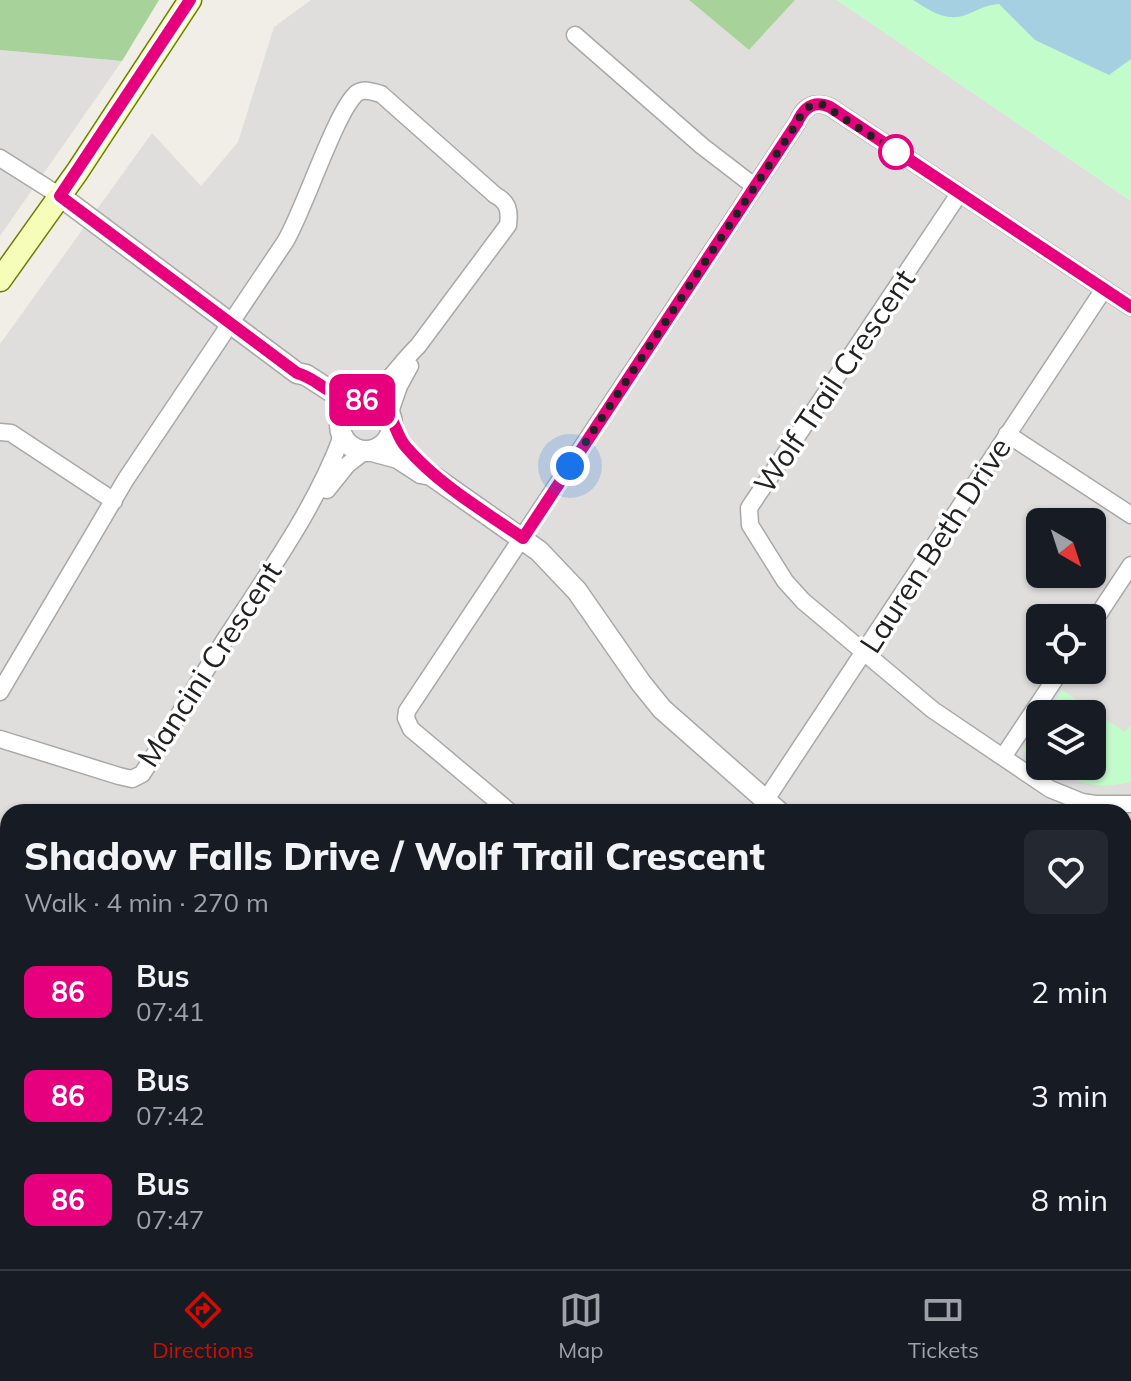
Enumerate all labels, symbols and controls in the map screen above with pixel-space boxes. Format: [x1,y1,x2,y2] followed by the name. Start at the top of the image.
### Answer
[879,135,913,169] unlabelled marker
[745,262,923,500] street label: Wolf Trail Crescent
[326,374,398,426] line badge: 86
[345,382,379,417] text: 86
[851,430,1019,660] street label: Lauren Beth Drive
[550,446,590,486] your location
[1026,508,1106,588] north arrow
[1026,508,1106,780] map controls
[128,554,290,774] street label: Mancini Crescent
[1026,604,1106,684] button: locate
[1026,700,1106,780] button: layers
[1024,830,1108,914] button: heart
[24,832,765,880] text: Shadow Falls Drive / Wolf Trail Crescent
[24,886,269,919] text: Walk · 4 min · 270 m
[136,957,190,995] text: Bus
[1031,973,1108,1011] text: 2 min
[51,974,85,1009] text: 86
[136,995,204,1028] text: 07:41
[136,1061,190,1099] text: Bus
[1031,1077,1108,1115] text: 3 min
[51,1078,85,1113] text: 86
[136,1099,204,1132] text: 07:42
[136,1165,190,1203] text: Bus
[1031,1181,1108,1219] text: 8 min
[51,1182,85,1217] text: 86
[136,1203,204,1236] text: 07:47
[152,1288,254,1364] tab: Directions
[558,1288,603,1364] tab: Map
[908,1288,979,1364] tab: Tickets

